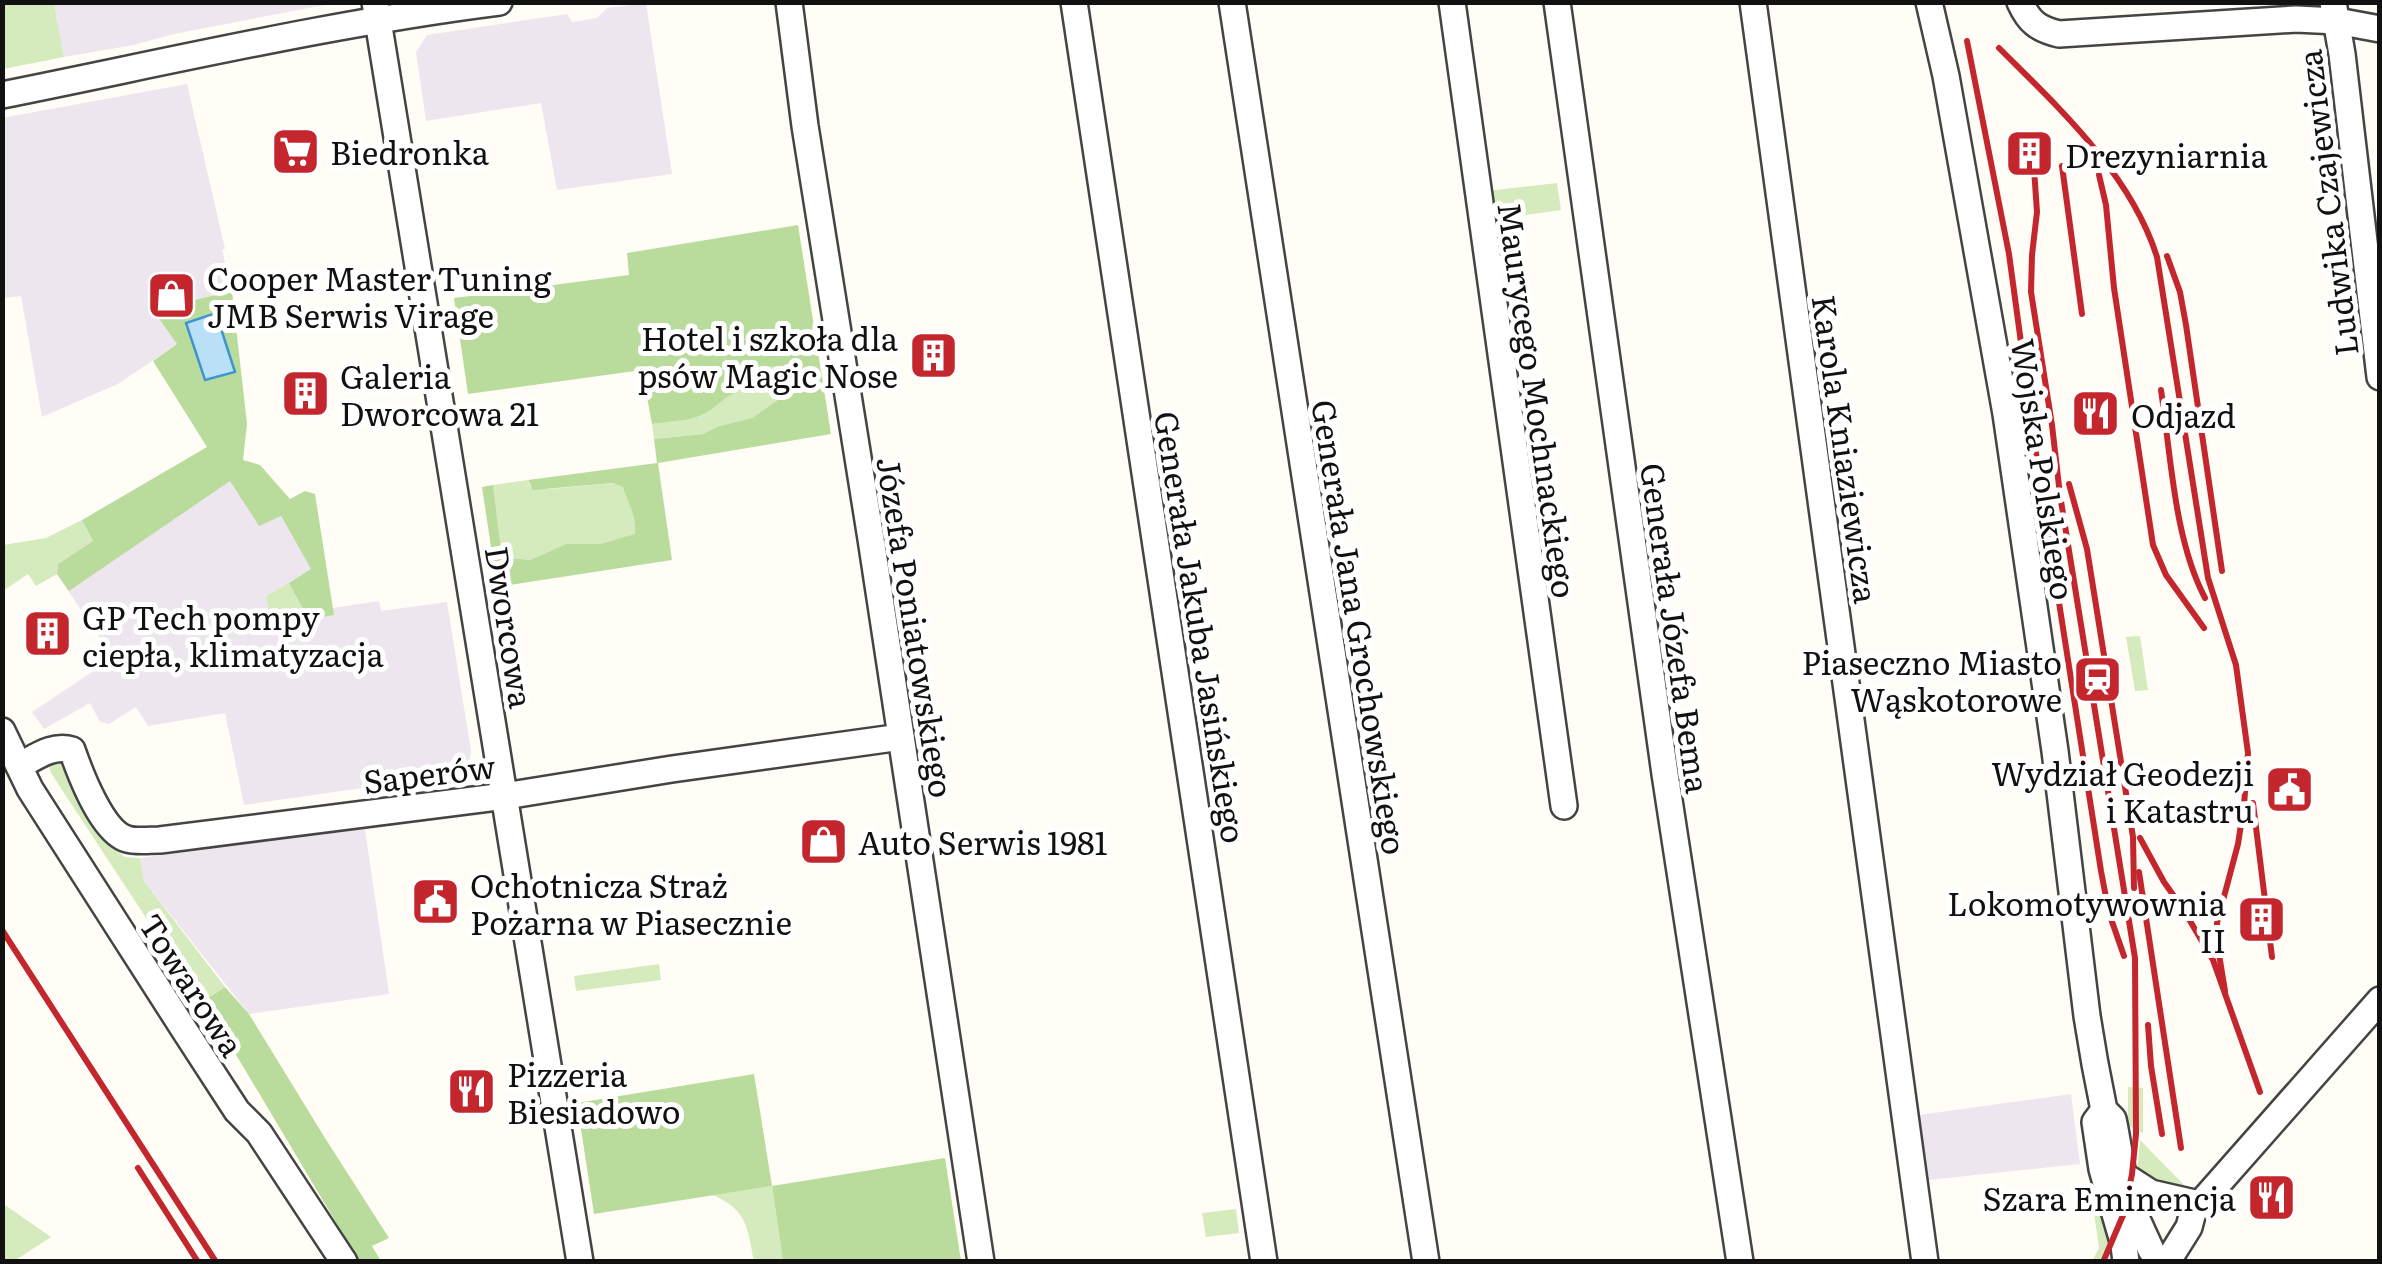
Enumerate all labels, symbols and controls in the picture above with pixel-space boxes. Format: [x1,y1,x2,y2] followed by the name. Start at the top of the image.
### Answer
[2283,46,2369,359] street label: Ludwika Czajewicza
[269,125,321,177] supermarket icon: Biedronka
[330,127,490,175] place label: Biedronka
[2004,128,2056,180] building icon: Drezyniarnia
[2065,130,2268,178] place label: Drezyniarnia
[1487,199,1591,601] street label: Maurycego Mochnackiego
[207,253,552,338] place label: Cooper Master Tuning JMB Serwis Virage
[146,269,198,321] shop icon: Cooper Master Tuning JMB Serwis Virage
[1802,292,1892,607] street label: Karola Kniaziewicza
[638,313,899,398] place label: Hotel i szkoła dla psów Magic Nose
[907,329,959,381] building icon: Hotel i szkoła dla psów Magic Nose
[2001,335,2089,603] street label: Wojska Polskiego
[340,351,539,436] place label: Galeria Dworcowa 21
[279,367,331,419] building icon: Galeria Dworcowa 21
[2070,388,2122,440] restaurant icon: Odjazd
[2131,390,2236,438] place label: Odjazd
[1301,396,1421,858] street label: Generała Jana Grochowskiego
[1144,408,1260,846] street label: Generała Jakuba Jasińskiego
[866,453,968,801] street label: Józefa Poniatowskiego
[1630,460,1724,797] street label: Generała Józefa Bema
[475,543,548,712] street label: Dworcowa
[82,592,384,677] place label: GP Tech pompy ciepła, klimatyzacja
[21,608,73,660] building icon: GP Tech pompy ciepła, klimatyzacja
[1801,637,2062,722] place label: Piaseczno Miasto Wąskotorowe
[2071,653,2123,705] station icon: Piaseczno Miasto Wąskotorowe
[360,740,498,804] street label: Saperów
[1991,748,2254,833] place label: Wydział Geodezji i Katastru
[2263,764,2315,816] public building icon: Wydział Geodezji i Katastru
[797,815,849,867] shop icon: Auto Serwis 1981
[858,817,1108,865] place label: Auto Serwis 1981
[470,860,792,945] place label: Ochotnicza Straż Pożarna w Piasecznie
[409,876,461,928] public building icon: Ochotnicza Straż Pożarna w Piasecznie
[1947,878,2227,963] place label: Lokomotywownia II
[2235,894,2287,946] building icon: Lokomotywownia II
[129,903,258,1065] street label: Towarowa
[507,1049,681,1134] place label: Pizzeria Biesiadowo
[446,1065,498,1117] restaurant icon: Pizzeria Biesiadowo
[2245,1171,2297,1223] restaurant icon: Szara Eminencja
[1983,1173,2237,1221] place label: Szara Eminencja

